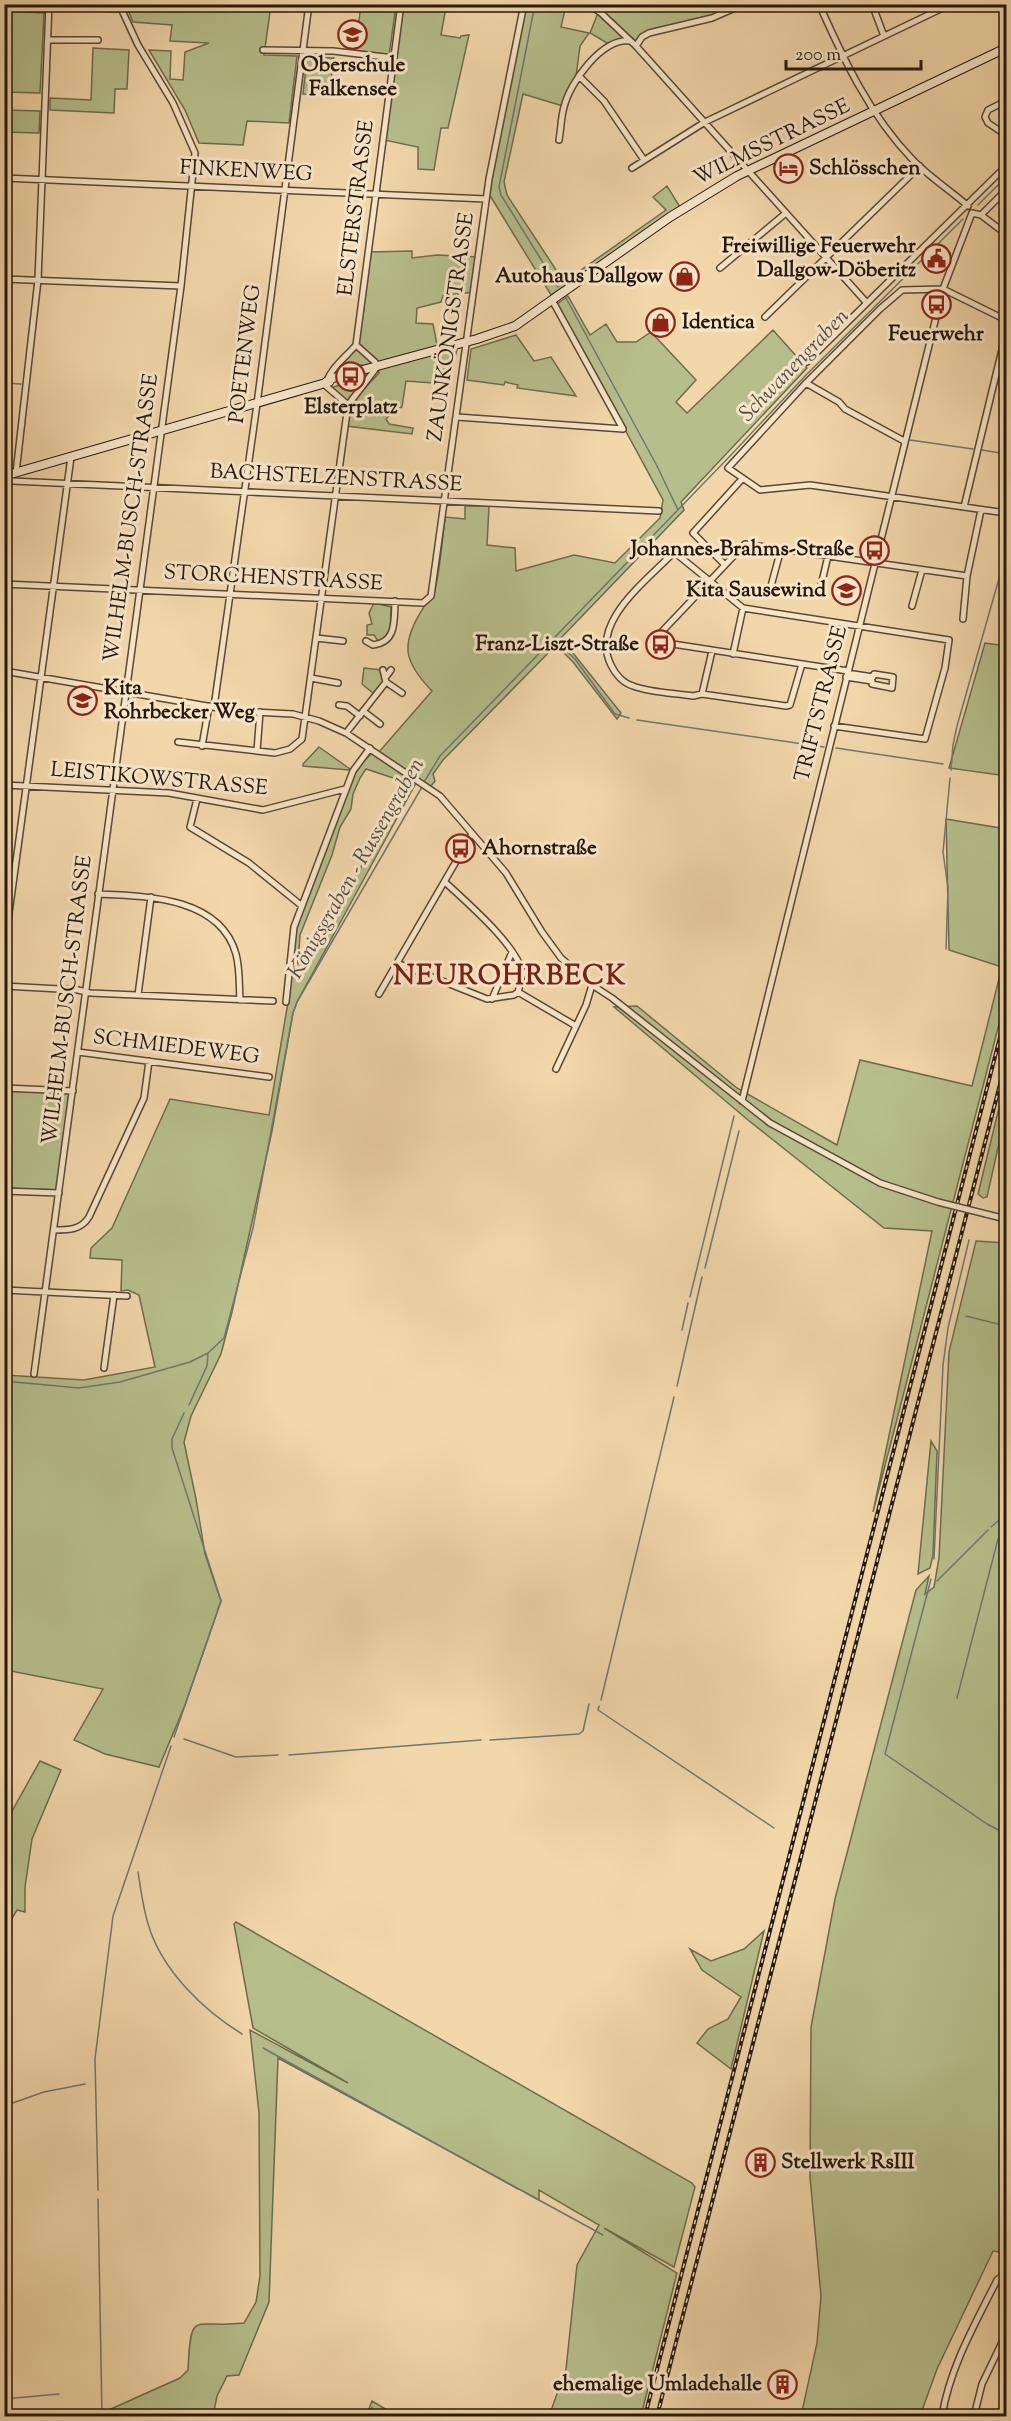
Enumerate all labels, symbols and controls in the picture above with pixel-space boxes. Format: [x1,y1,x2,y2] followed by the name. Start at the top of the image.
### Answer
[337,19,369,51] school or university icon: Oberschule Falkensee
[786,33,921,71] scale bar
[795,43,841,69] text: 200 m
[301,51,405,105] place label: Oberschule Falkensee
[689,92,856,194] street label: WILMSSTRASSE
[331,118,383,298] street label: ELSTERSTRASSE
[772,153,804,185] hotel icon: Schlösschen
[179,154,313,190] street label: FINKENWEG
[809,154,921,184] place label: Schlösschen
[421,210,483,443] street label: ZAUNKÖNIGSTRASSE
[722,232,916,286] place label: Freiwillige Feuerwehr Dallgow-Döberitz
[921,243,953,275] public building icon: Freiwillige Feuerwehr Dallgow-Döberitz
[668,261,700,293] shop icon: Autohaus Dallgow
[495,262,663,292] place label: Autohaus Dallgow
[223,283,269,425] street label: POETENWEG
[920,288,952,320] bus stop icon: Feuerwehr
[733,302,858,430] water label: Schwanengraben
[645,307,677,339] shop icon: Identica
[682,308,755,338] place label: Identica
[888,320,984,350] place label: Feuerwehr
[335,361,367,393] bus stop icon: Elsterplatz
[97,371,167,664] street label: WILHELM-BUSCH-STRASSE
[304,393,398,423] place label: Elsterplatz
[209,457,463,501] street label: BACHSTELZENSTRASSE
[859,534,891,566] bus stop icon: Johannes-Brahms-Straße
[629,535,854,565] place label: Johannes-Brahms-Straße
[163,558,384,600] street label: STORCHENSTRASSE
[831,575,863,607] school or university icon: Kita Sausewind
[686,576,826,606] place label: Kita Sausewind
[788,622,856,785] street label: TRIFTSTRASSE
[644,629,676,661] bus stop icon: Franz-Liszt-Straße
[475,630,639,660] place label: Franz-Liszt-Straße
[104,674,256,728] place label: Kita Rohrbecker Weg
[67,685,99,717] school or university icon: Kita Rohrbecker Weg
[281,752,434,985] water label: Königsgraben - Russengraben
[49,756,269,804] street label: LEISTIKOWSTRASSE
[445,833,477,865] bus stop icon: Ahornstraße
[482,834,597,864] place label: Ahornstraße
[35,853,101,1146] street label: WILHELM-BUSCH-STRASSE
[393,958,627,997] district label: NEUROHRBECK
[91,1023,261,1073] street label: SCHMIEDEWEG
[744,2147,776,2179] building icon: Stellwerk RsIII
[781,2148,915,2178] place label: Stellwerk RsIII
[767,2369,799,2401] building icon: ehemalige Umladehalle
[553,2370,762,2400] place label: ehemalige Umladehalle

